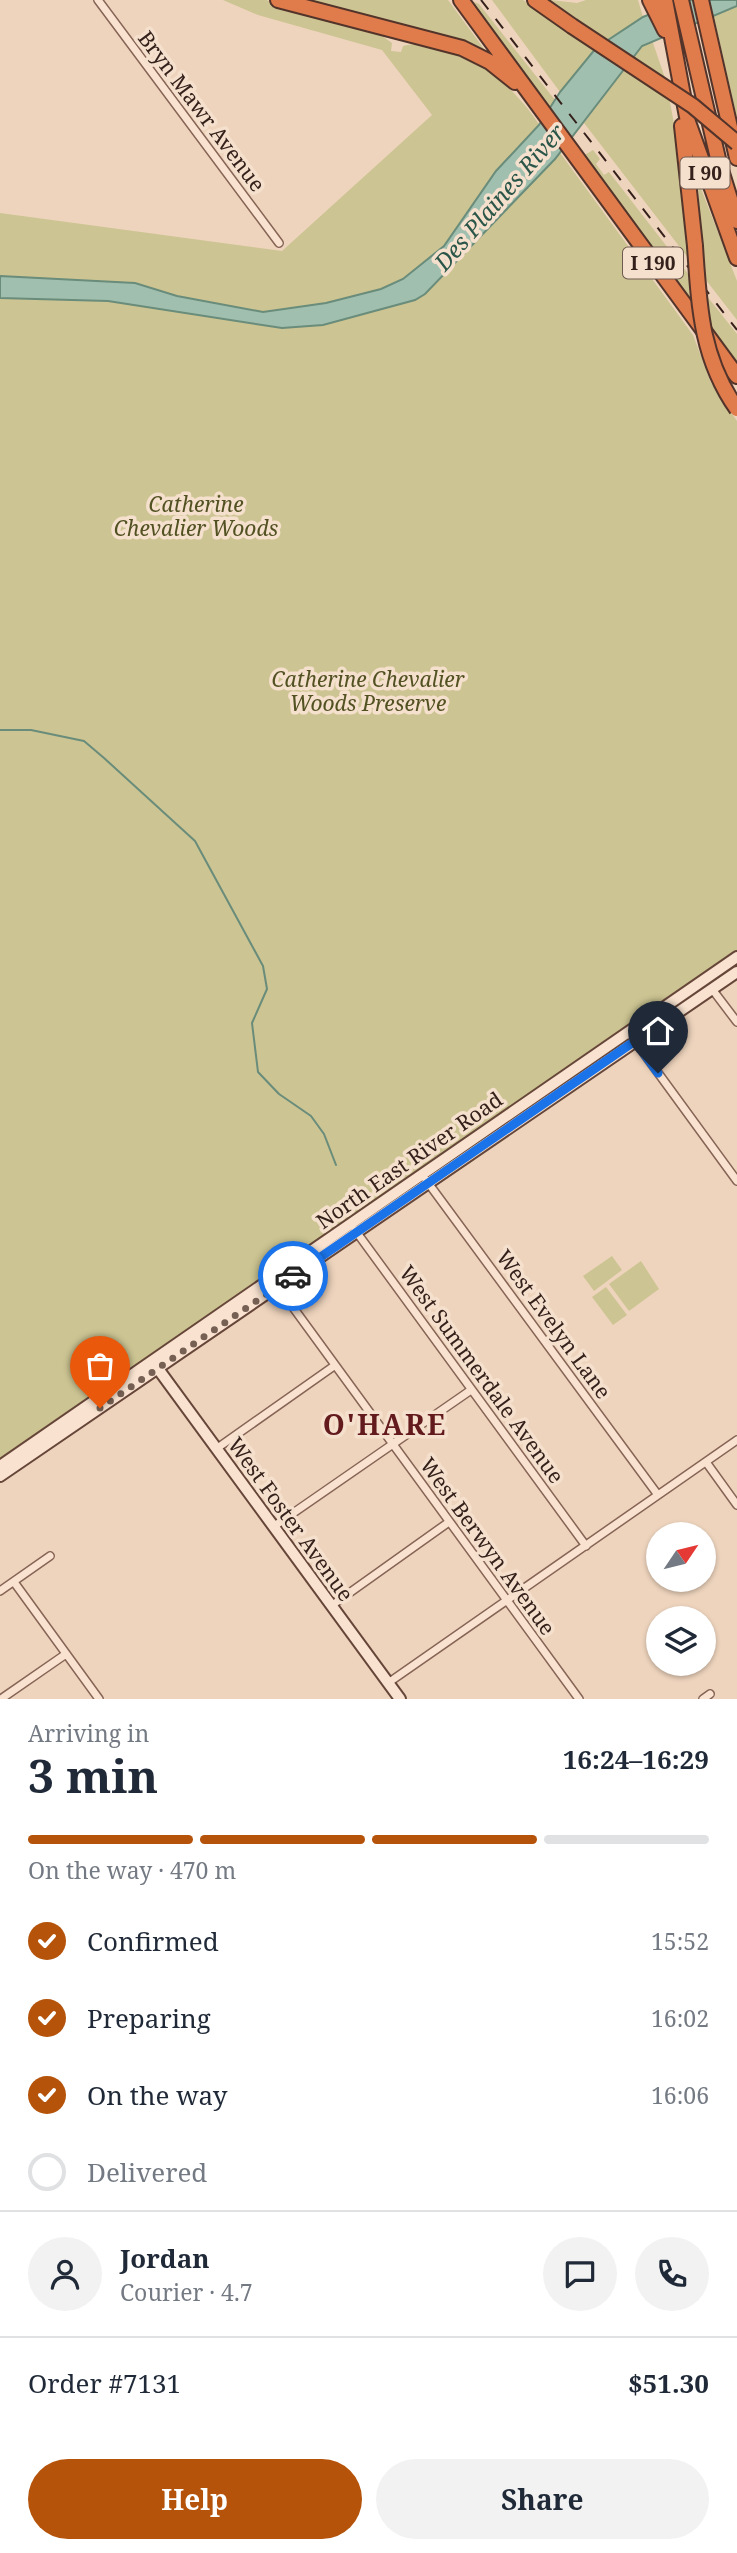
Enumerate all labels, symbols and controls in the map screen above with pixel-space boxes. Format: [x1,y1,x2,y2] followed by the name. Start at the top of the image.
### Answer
[132,25,272,197] street label: Bryn Mawr Avenue
[426,117,572,278] water label: Des Plaines River
[680,158,730,188] road number: I 90
[623,247,683,278] road number: I 190
[114,490,279,542] park label: Catherine Chevalier Woods
[271,665,465,717] park label: Catherine Chevalier Woods Preserve
[628,1001,688,1073] pin
[639,1012,677,1050] icon: home
[310,1085,508,1235] street label: North East River Road
[258,1241,328,1311] courier
[490,1244,618,1404] street label: West Evelyn Lane
[274,1257,312,1295] icon: car
[393,1259,571,1489] street label: West Summerdale Avenue
[70,1336,130,1408] pin
[81,1347,119,1385] icon: bag
[323,1405,447,1443] district label: O'HARE
[222,1431,360,1607] street label: West Foster Avenue
[414,1452,562,1640] street label: West Berwyn Avenue
[646,1522,716,1592] north arrow
[646,1522,716,1676] map controls
[646,1606,716,1676] button: layers
[28,1717,149,1749] text: Arriving in
[563,1741,709,1777] text: 16:24–16:29
[28,1744,158,1806] text: 3 min
[28,1854,236,1886] text: On the way · 470 m
[28,1922,66,1960] icon: check
[87,1923,219,1959] text: Confirmed
[651,1925,709,1957] text: 15:52
[28,1999,66,2037] icon: check
[87,2000,211,2036] text: Preparing
[651,2002,709,2034] text: 16:02
[28,2076,66,2114] icon: check
[87,2077,227,2113] text: On the way
[651,2079,709,2111] text: 16:06
[87,2154,207,2190] text: Delivered
[28,2237,102,2311] button: person
[543,2237,617,2311] button: chat
[635,2237,709,2311] button: phone
[120,2240,210,2276] text: Jordan
[120,2276,253,2308] text: Courier · 4.7
[28,2365,181,2401] text: Order #7131
[628,2365,709,2401] text: $51.30
[28,2459,362,2539] button: Help
[376,2459,709,2539] button: Share

